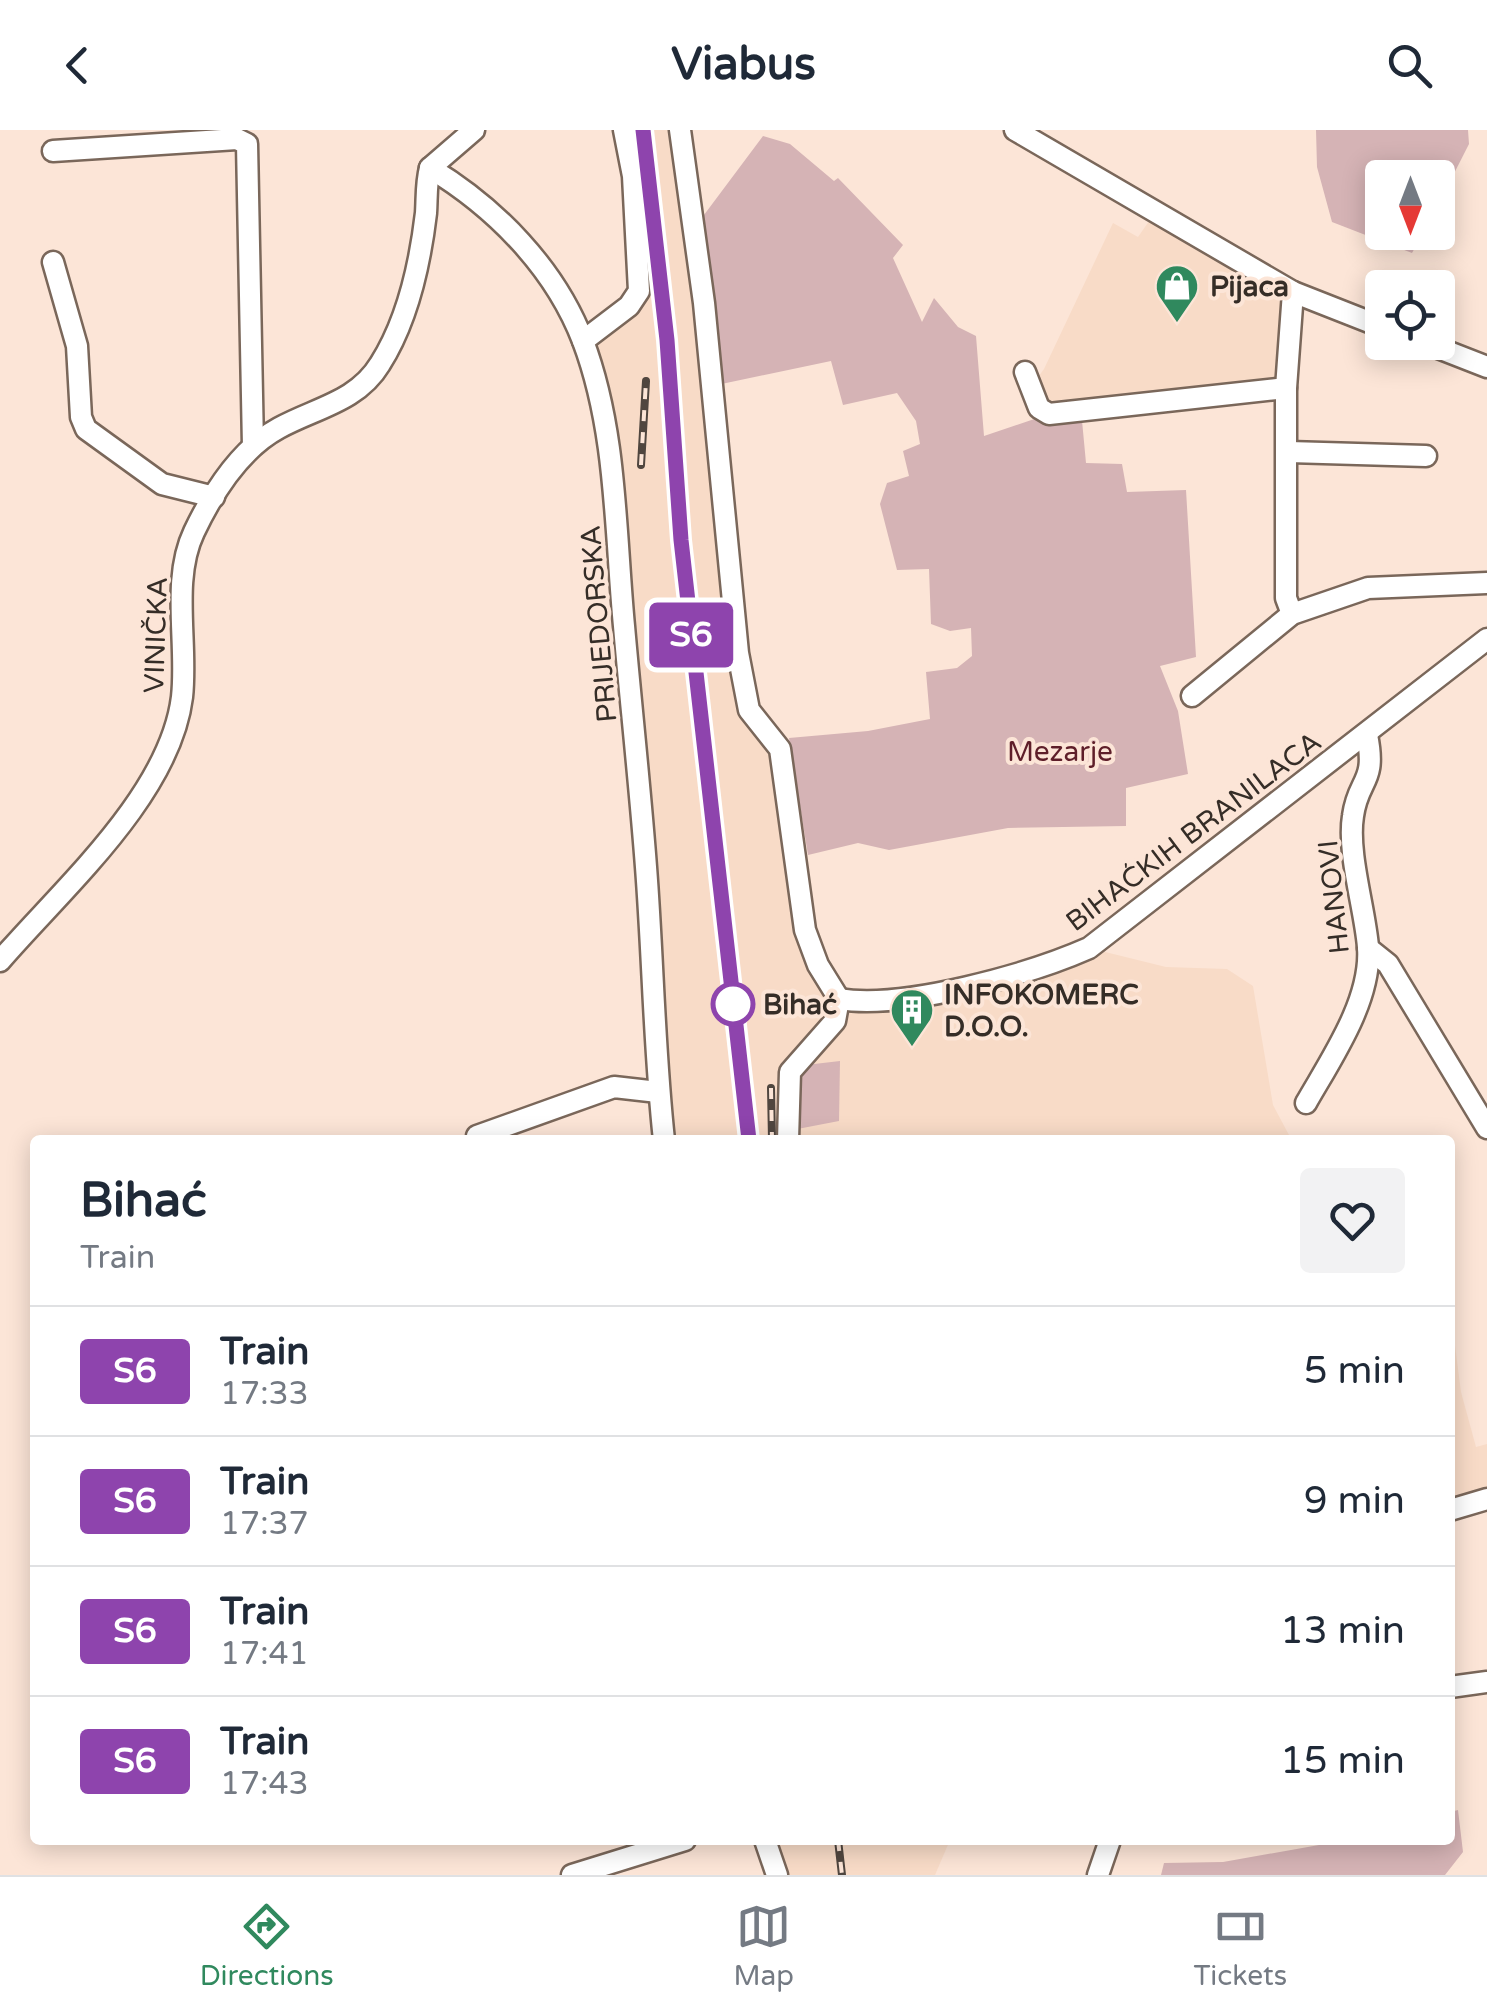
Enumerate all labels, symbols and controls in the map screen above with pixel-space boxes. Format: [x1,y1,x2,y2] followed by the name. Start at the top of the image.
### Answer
[50,38,105,93] icon: back
[671,38,816,92] text: Viabus
[1382,38,1437,93] icon: search
[1365,160,1455,250] north arrow
[1365,160,1455,360] map controls
[1154,263,1200,324] shop icon: Pijaca
[1210,270,1289,304] place label: Pijaca
[1365,270,1455,360] button: locate
[573,524,625,724] street label: PRIJEDORSKA
[137,576,175,694] street label: VINIČKA
[646,602,736,668] line badge: S6
[669,614,713,656] text: S6
[1059,725,1328,939] street label: BIHAĆKIH BRANILACA
[1007,735,1113,769] park label: Mezarje
[1311,838,1357,956] street label: HANOVI
[944,978,1139,1044] place label: INFOKOMERC D.O.O.
[712,983,754,1025] marker: Bihać
[889,987,935,1048] building icon: INFOKOMERC D.O.O.
[763,988,837,1022] place label: Bihać
[1300,1168,1405,1273] button: heart
[80,1172,207,1230] text: Bihać
[80,1239,155,1277] text: Train
[220,1329,309,1375] text: Train
[1304,1348,1405,1394] text: 5 min
[113,1350,157,1392] text: S6
[220,1375,309,1413] text: 17:33
[220,1459,309,1505] text: Train
[1304,1478,1405,1524] text: 9 min
[113,1480,157,1522] text: S6
[220,1505,309,1543] text: 17:37
[220,1589,309,1635] text: Train
[1280,1608,1405,1654] text: 13 min
[113,1610,157,1652] text: S6
[220,1635,309,1673] text: 17:41
[220,1719,309,1765] text: Train
[1280,1738,1405,1784] text: 15 min
[113,1740,157,1782] text: S6
[220,1765,309,1803] text: 17:43
[200,1899,334,1993] tab: Directions
[733,1899,794,1993] tab: Map
[1194,1899,1287,1993] tab: Tickets

